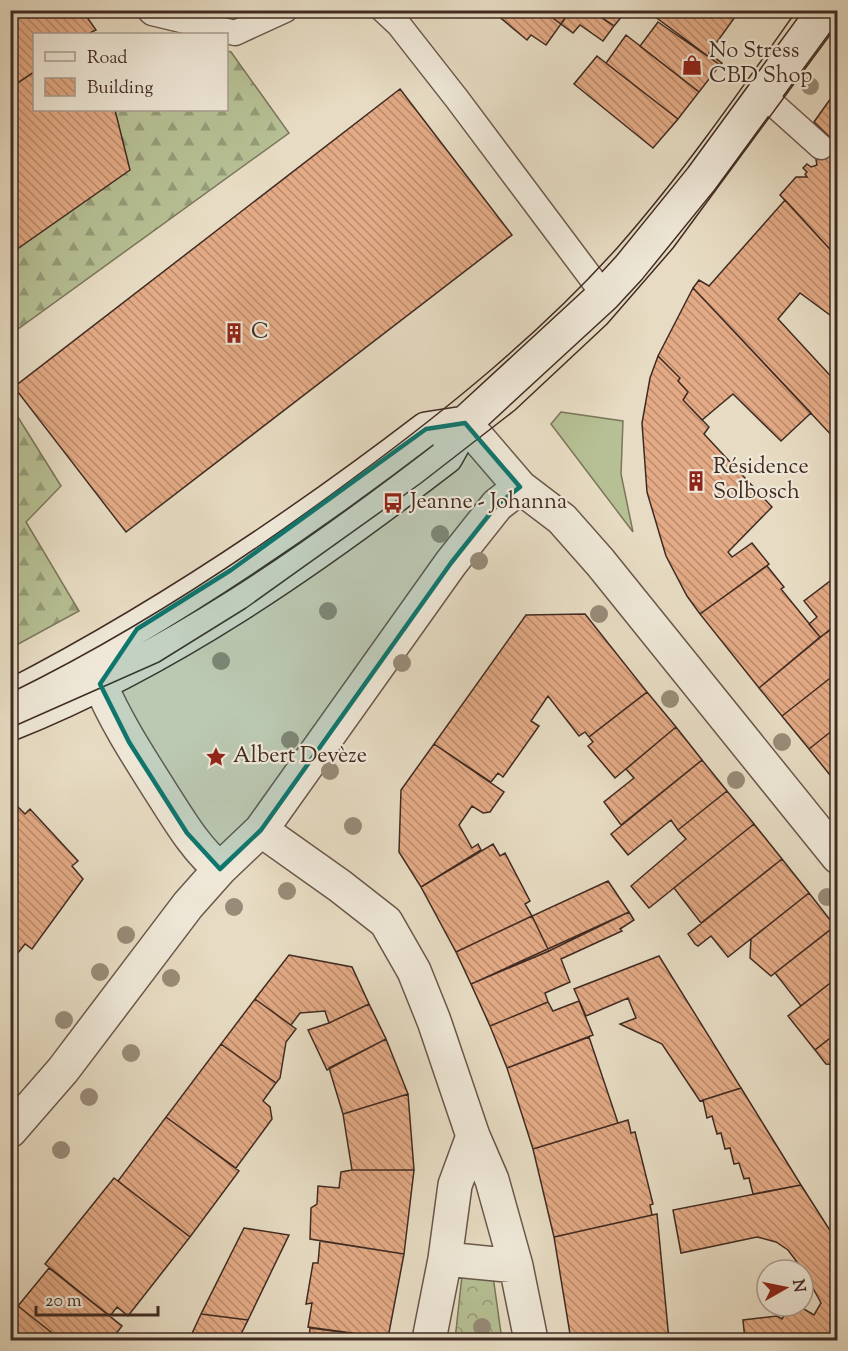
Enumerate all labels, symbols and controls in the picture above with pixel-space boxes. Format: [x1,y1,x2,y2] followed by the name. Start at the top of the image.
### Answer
[33,33,228,111] legend
[709,36,813,93] place label: No Stress CBD Shop
[87,46,127,72] text: Road
[680,53,704,77] shop icon: No Stress CBD Shop
[87,76,153,102] text: Building
[251,317,269,349] place label: C
[222,321,246,345] building icon: C
[713,452,809,509] place label: Résidence Solbosch
[684,469,708,493] building icon: Résidence Solbosch
[409,487,567,519] place label: Jeanne - Johanna
[381,491,405,515] bus stop icon: Jeanne - Johanna
[233,741,367,773] place label: Albert Devèze
[204,745,228,769] place icon: Albert Devèze
[755,1258,815,1318] north arrow
[785,1278,810,1294] text: N
[36,1279,158,1317] scale bar
[45,1289,82,1315] text: 20 m

